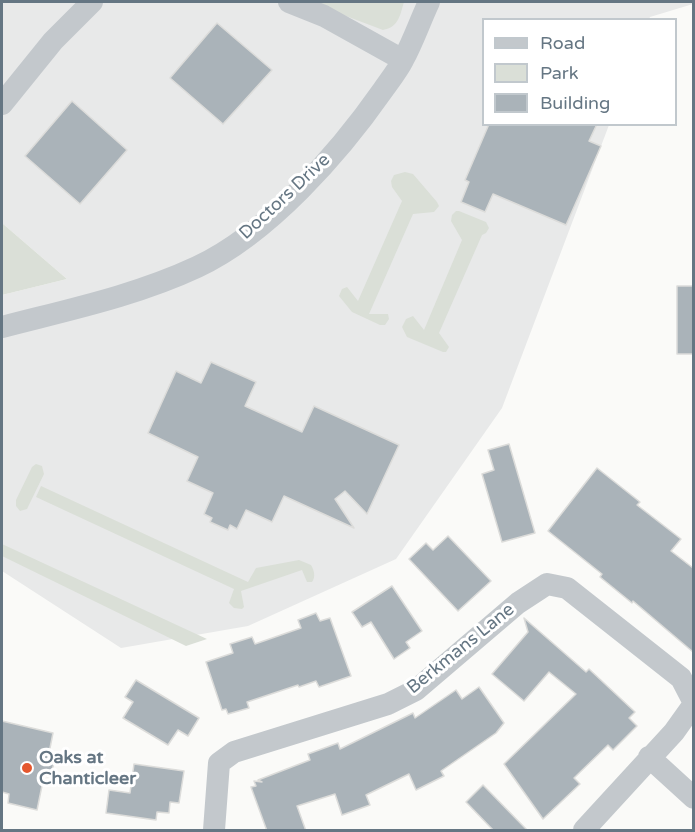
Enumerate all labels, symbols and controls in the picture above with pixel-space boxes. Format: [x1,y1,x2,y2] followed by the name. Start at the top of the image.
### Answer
[482,18,677,126] legend
[540,32,585,54] text: Road
[540,62,578,84] text: Park
[540,92,610,114] text: Building
[235,150,335,244] street label: Doctors Drive
[403,599,519,699] street label: Berkmans Lane
[39,747,136,789] place label: Oaks at Chanticleer
[20,761,34,775] marker: Oaks at Chanticleer

